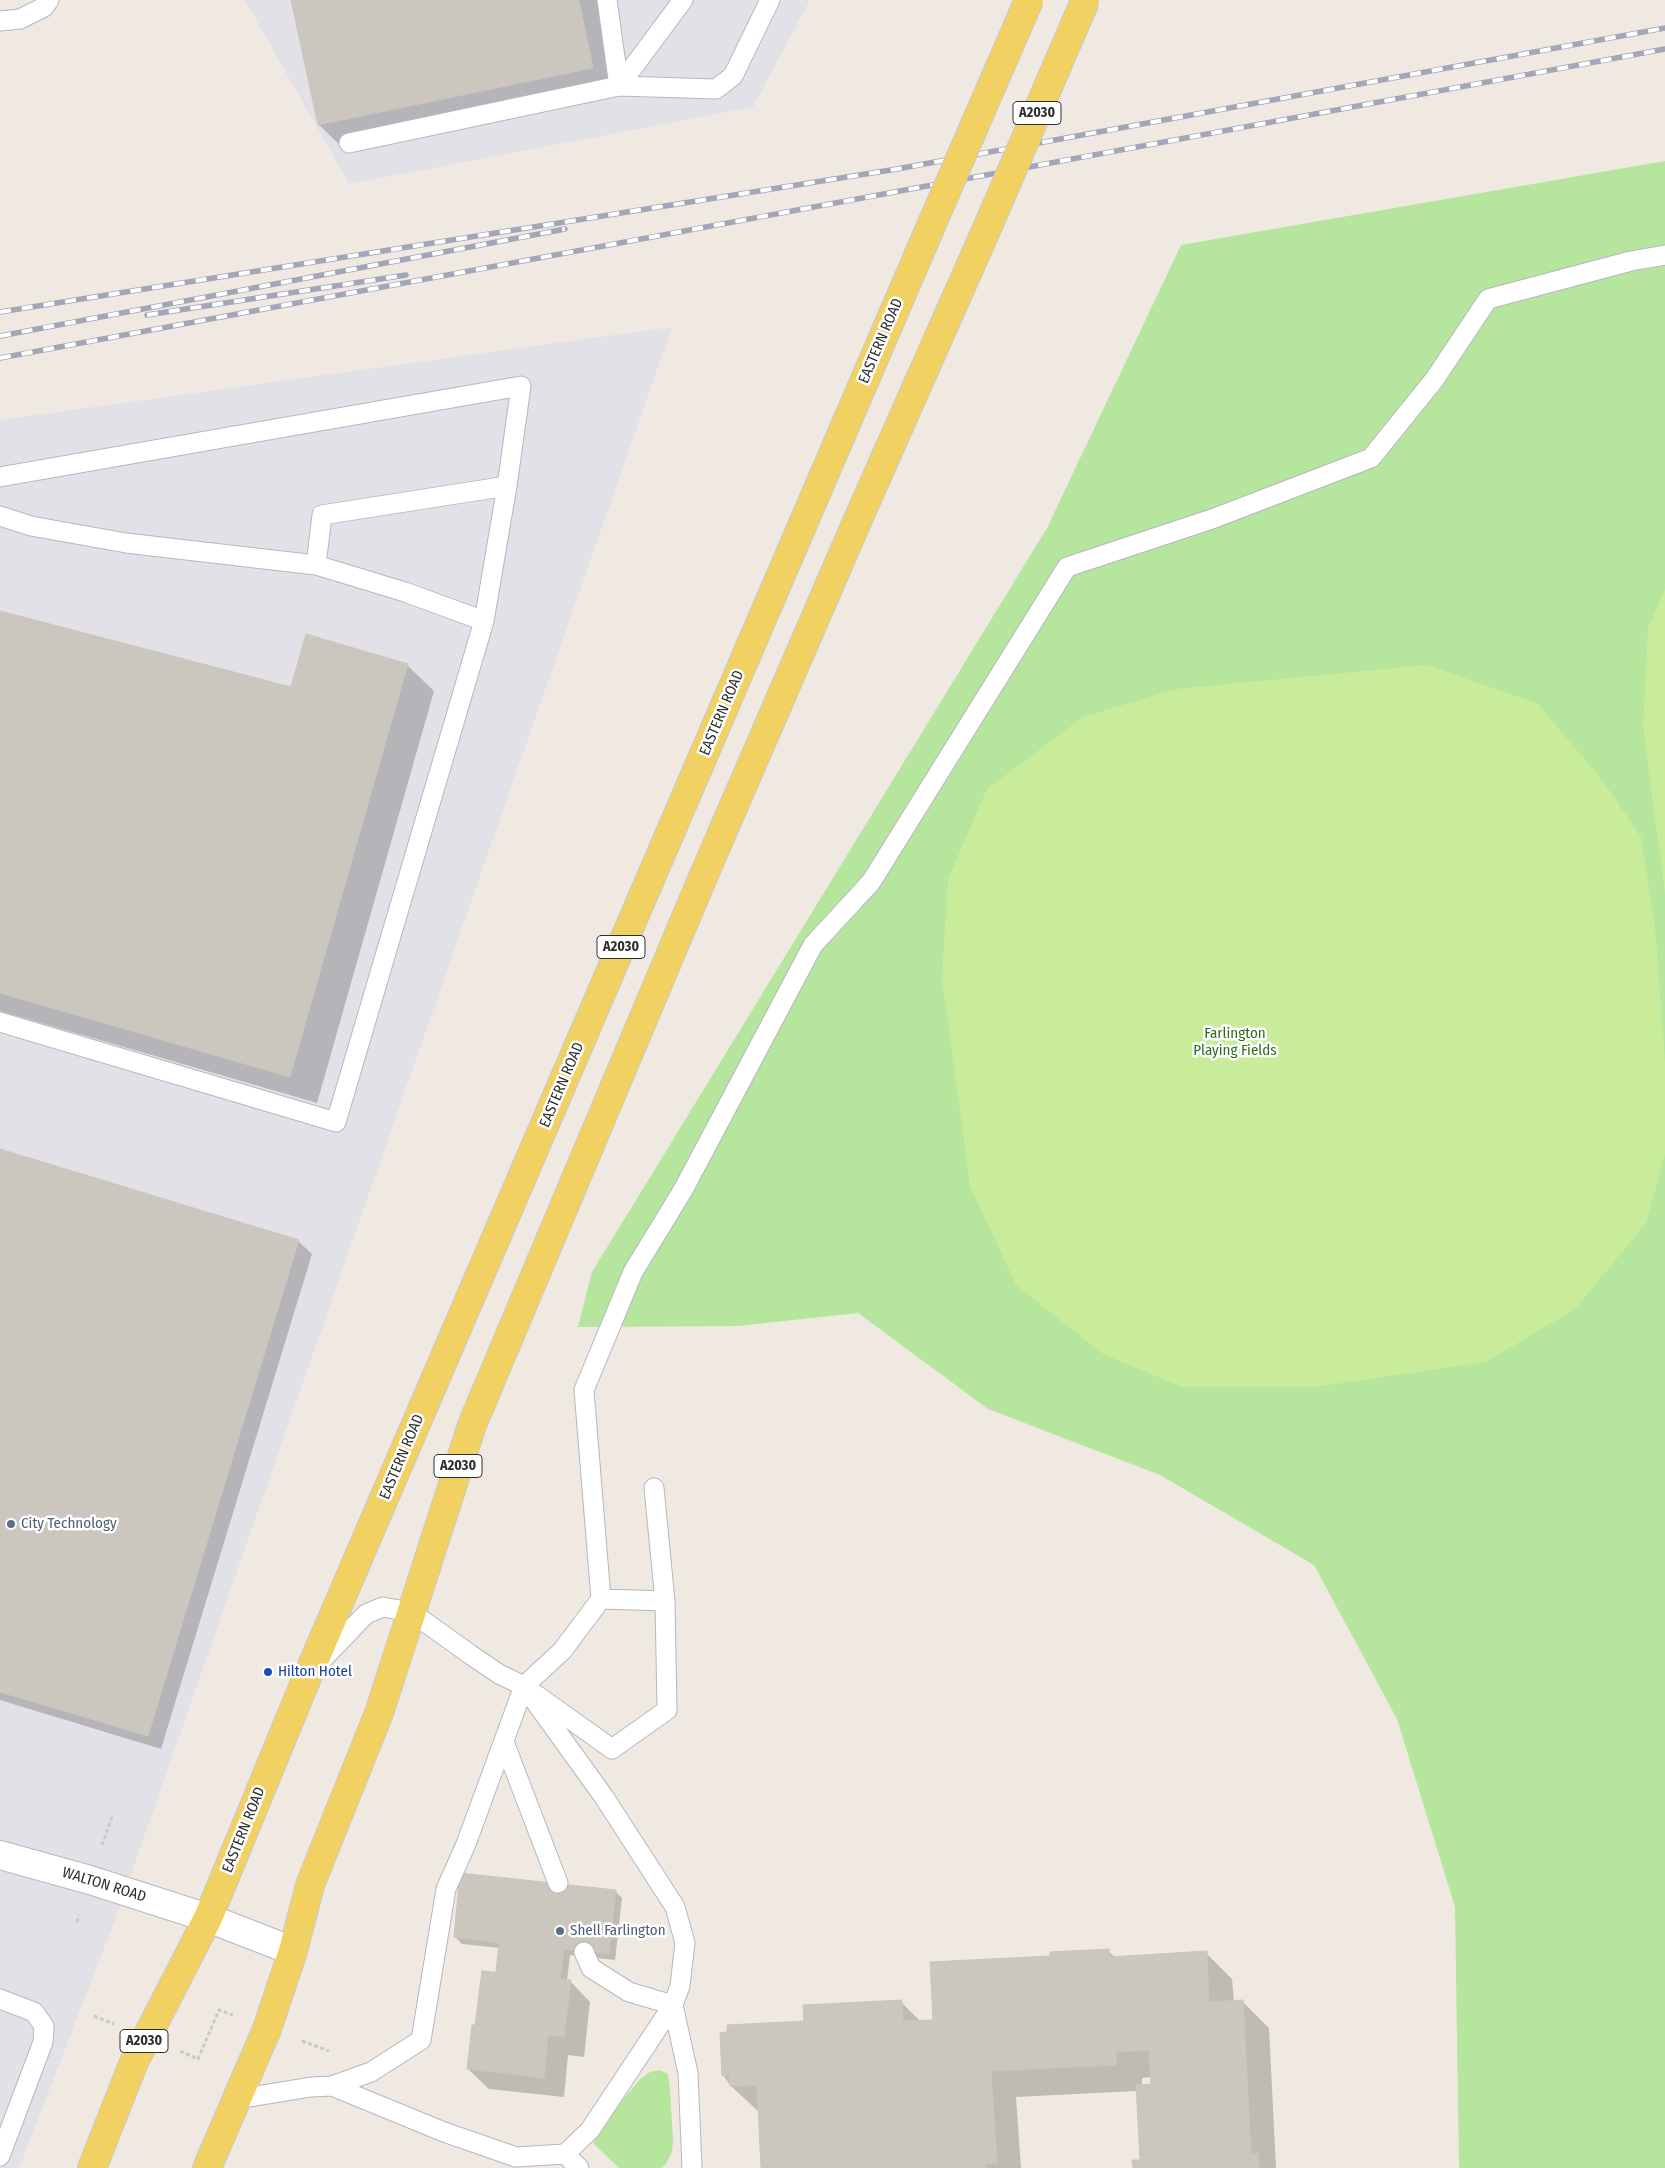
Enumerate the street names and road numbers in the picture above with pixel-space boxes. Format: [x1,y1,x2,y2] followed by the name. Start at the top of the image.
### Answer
[1013,102,1061,125] road number: A2030
[855,296,907,386] street label: EASTERN ROAD
[696,668,748,758] street label: EASTERN ROAD
[597,936,645,959] road number: A2030
[536,1040,588,1130] street label: EASTERN ROAD
[376,1412,428,1502] street label: EASTERN ROAD
[434,1454,482,1478] road number: A2030
[219,1785,269,1875] street label: EASTERN ROAD
[60,1864,148,1906] street label: WALTON ROAD
[120,2030,168,2052] road number: A2030

